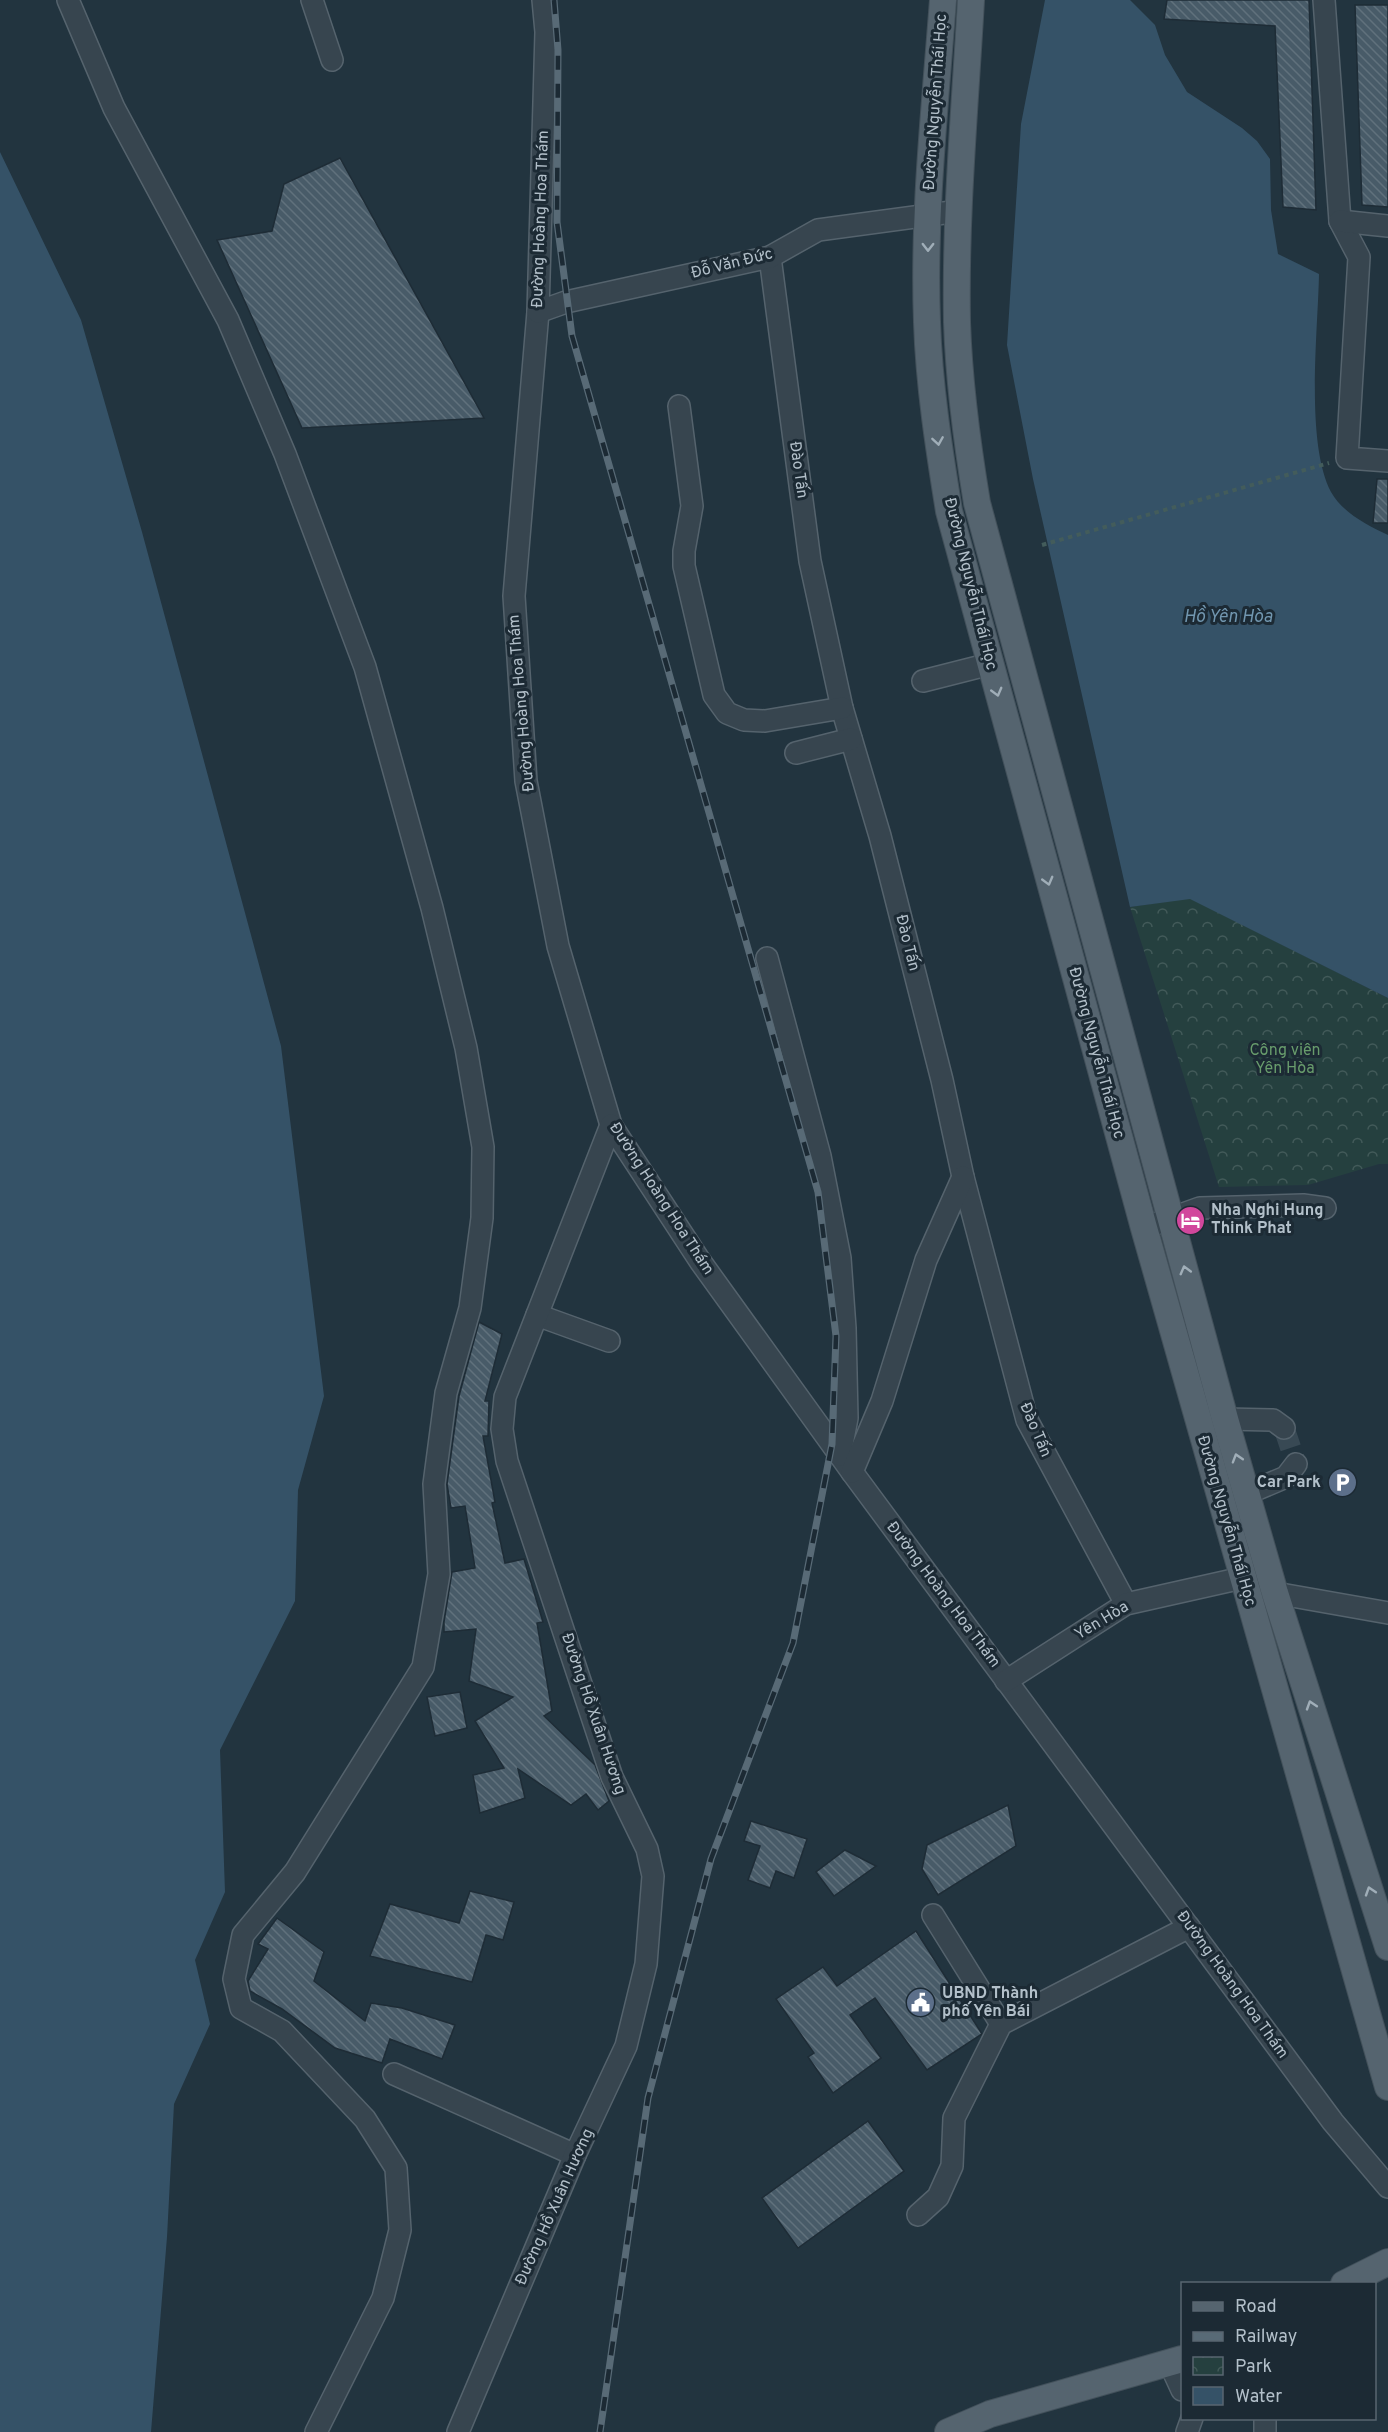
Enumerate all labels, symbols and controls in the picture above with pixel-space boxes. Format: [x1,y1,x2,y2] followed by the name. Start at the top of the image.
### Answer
[918,13,952,191] street label: Đường Nguyễn Thái Học
[528,130,554,308] street label: Đường Hoàng Hoa Thám
[689,242,775,284] street label: Đỗ Văn Đức
[922,242,934,251] one-way arrow
[931,436,944,446] one-way arrow
[784,440,813,500] street label: Đào Tấn
[939,495,1003,672] street label: Đường Nguyễn Thái Học
[1183,605,1273,629] water label: Hồ Yên Hòa
[504,614,540,792] street label: Đường Hoàng Hoa Thám
[990,687,1003,697] one-way arrow
[1041,875,1054,885] one-way arrow
[890,912,925,973] street label: Đào Tấn
[1063,965,1130,1141] street label: Đường Nguyễn Thái Học
[1249,1041,1321,1079] park label: Công viên Yên Hòa
[604,1119,718,1279] street label: Đường Hoàng Hoa Thám
[1211,1201,1323,1239] place label: Nha Nghi Hung Think Phat
[1174,1204,1206,1236] hotel icon: Nha Nghi Hung Think Phat
[1179,1265,1192,1275] one-way arrow
[1015,1399,1056,1460] street label: Đào Tấn
[1192,1433,1262,1609] street label: Đường Nguyễn Thái Học
[1232,1453,1244,1464] one-way arrow
[1326,1467,1358,1499] parking icon: Car Park
[1257,1473,1321,1493] place label: Car Park
[882,1518,1004,1672] street label: Đường Hoàng Hoa Thám
[1071,1597,1133,1645] street label: Yên Hòa
[556,1630,631,1797] street label: Đường Hồ Xuân Hương
[1306,1700,1318,1711] one-way arrow
[1365,1886,1377,1897] one-way arrow
[1172,1907,1292,2063] street label: Đường Hoàng Hoa Thám
[942,1984,1038,2022] place label: UBND Thành phố Yên Bái
[905,1987,937,2019] public building icon: UBND Thành phố Yên Bái
[510,2125,599,2288] street label: Đường Hồ Xuân Hương
[1181,2282,1376,2420] legend
[1235,2296,1277,2319] text: Road
[1235,2326,1297,2349] text: Railway
[1235,2356,1272,2379] text: Park
[1235,2386,1282,2409] text: Water

